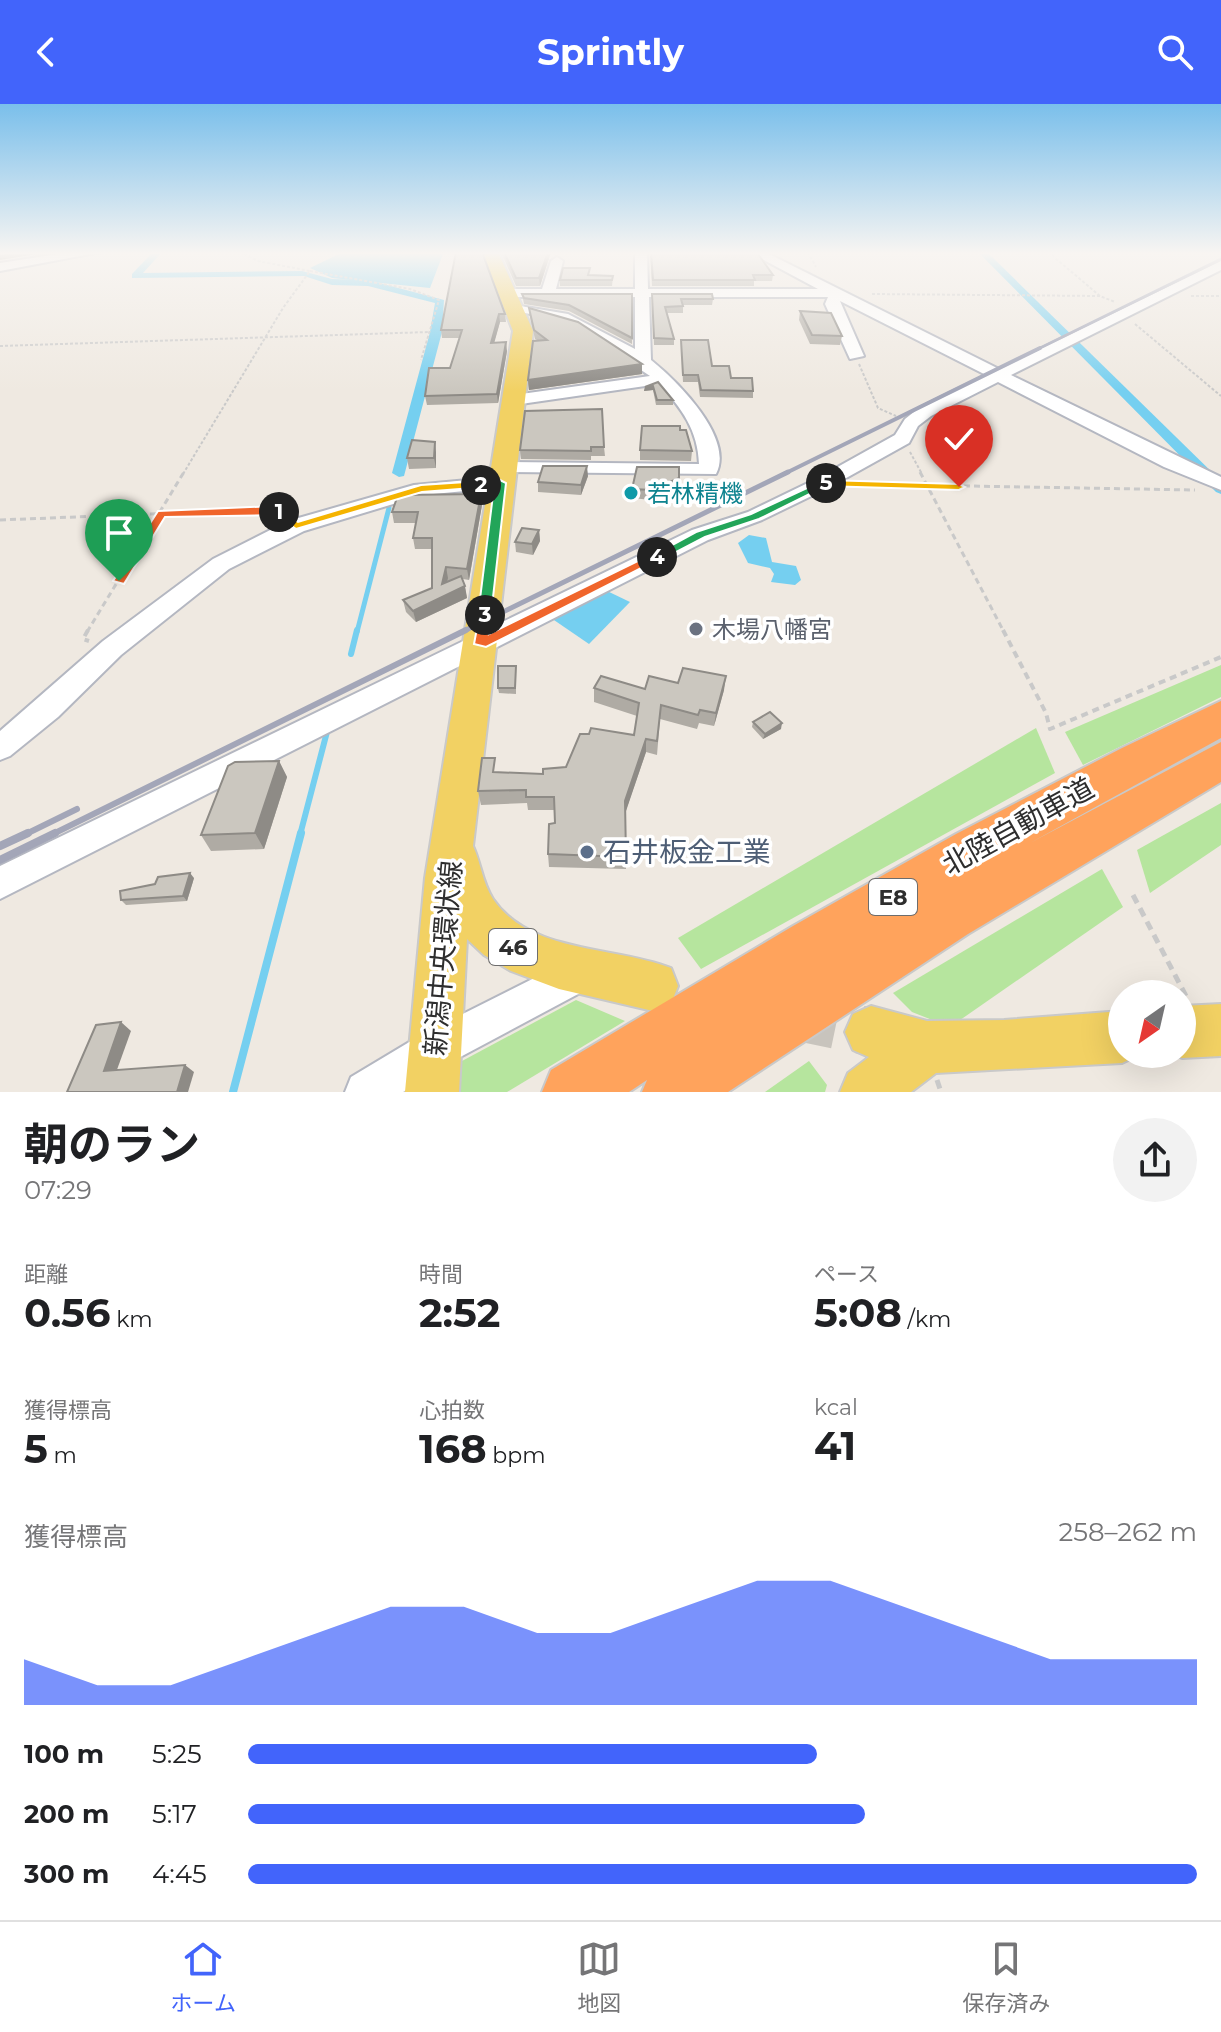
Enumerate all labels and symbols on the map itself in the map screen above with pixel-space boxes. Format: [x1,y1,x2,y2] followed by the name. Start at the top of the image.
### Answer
[925,405,993,487] pin
[806,463,846,503] pin: 5
[461,465,501,505] pin: 2
[647,479,743,508] place label: 若林精機
[622,484,640,502] marker: 若林精機
[259,492,299,532] pin: 1
[85,499,153,581] pin
[637,537,677,577] pin: 4
[465,595,505,635] pin: 3
[712,615,832,644] place label: 木場八幡宮
[687,620,705,638] marker: 木場八幡宮
[936,770,1100,882] street label: 北陸自動車道
[603,835,771,869] place label: 石井板金工業
[578,843,596,861] marker: 石井板金工業
[418,859,468,1057] street label: 新潟中央環状線
[869,879,917,915] road number: E8
[489,929,537,965] road number: 46
[1108,980,1196,1068] north arrow

